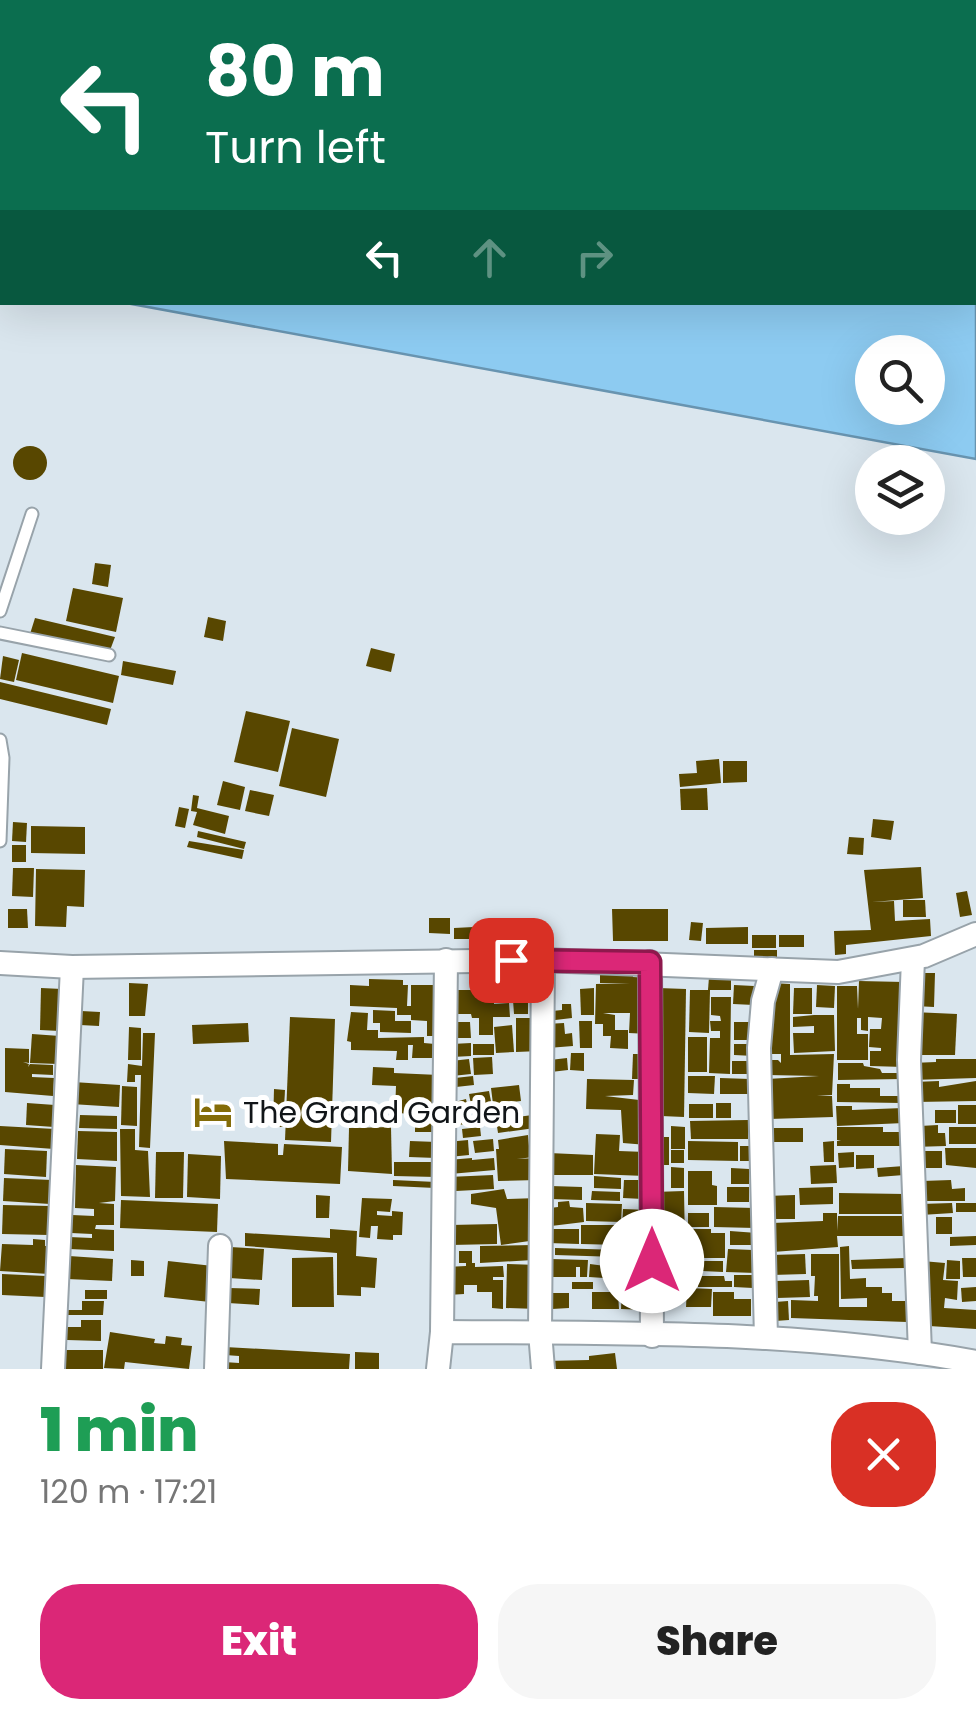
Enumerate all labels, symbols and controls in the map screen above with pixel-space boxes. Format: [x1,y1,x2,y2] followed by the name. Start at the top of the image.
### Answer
[205,22,385,121] text: 80 m
[40,40,170,170] icon: left
[205,116,386,179] text: Turn left
[357,230,412,285] icon: left
[462,230,517,285] icon: ahead
[567,230,622,285] icon: right
[855,335,945,535] map controls
[855,335,945,425] button: search
[855,445,945,535] button: layers
[469,918,554,1003] pin
[484,933,539,988] icon: arrive
[192,1091,234,1133] hotel icon: The Grand Garden
[243,1091,520,1134] place label: The Grand Garden
[600,1209,704,1313] position arrow
[40,1388,198,1472] text: 1 min
[831,1402,936,1507] button: close
[40,1469,217,1514] text: 120 m · 17:21
[40,1584,478,1699] button: Exit
[498,1584,936,1699] button: Share

